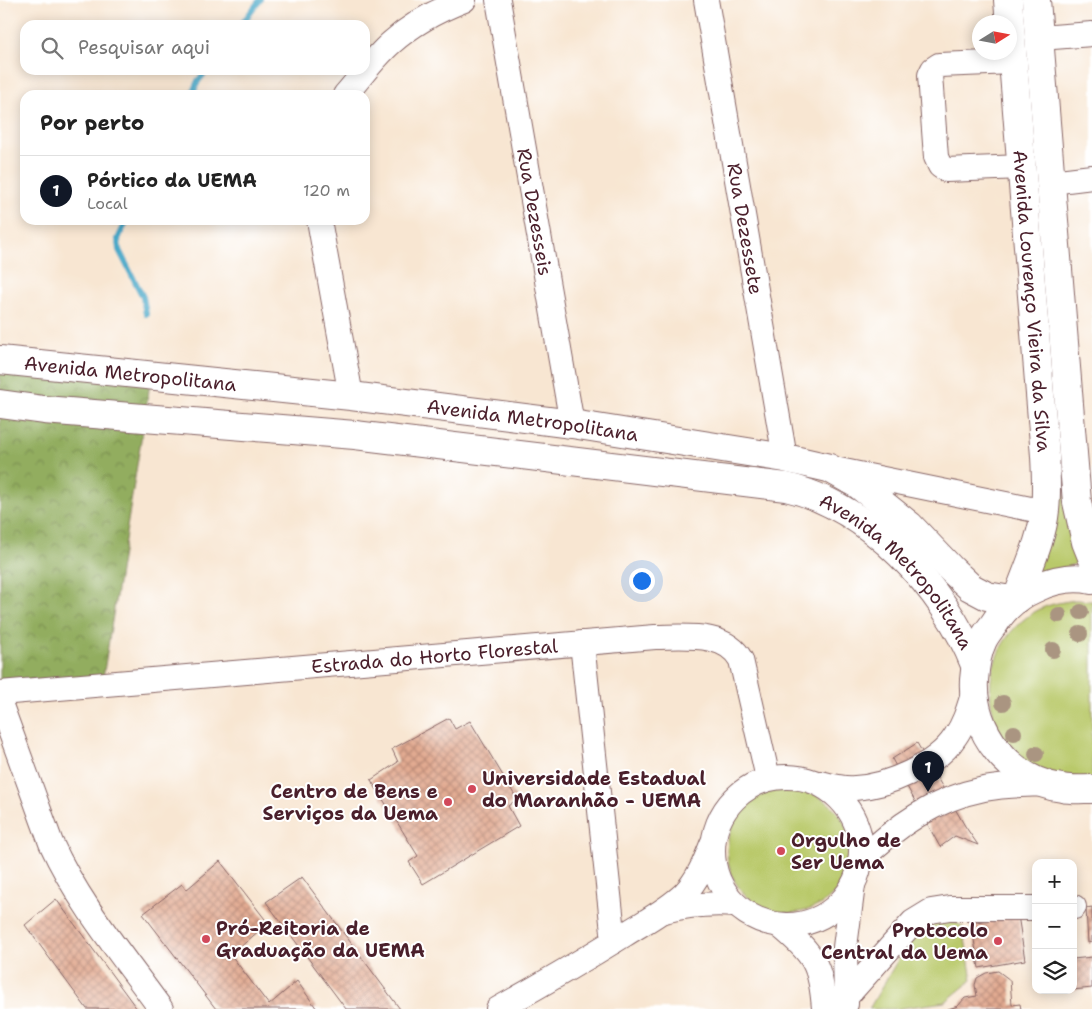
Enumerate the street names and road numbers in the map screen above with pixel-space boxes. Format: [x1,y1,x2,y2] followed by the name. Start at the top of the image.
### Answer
[511,146,558,278] street label: Rua Dezesseis
[1007,149,1057,453] street label: Avenida Lourenço Vieira da Silva
[721,161,769,296] street label: Rua Dezessete
[23,351,238,397] street label: Avenida Metropolitana
[425,394,640,447] street label: Avenida Metropolitana
[815,488,979,654] street label: Avenida Metropolitana
[310,633,559,679] street label: Estrada do Horto Florestal

